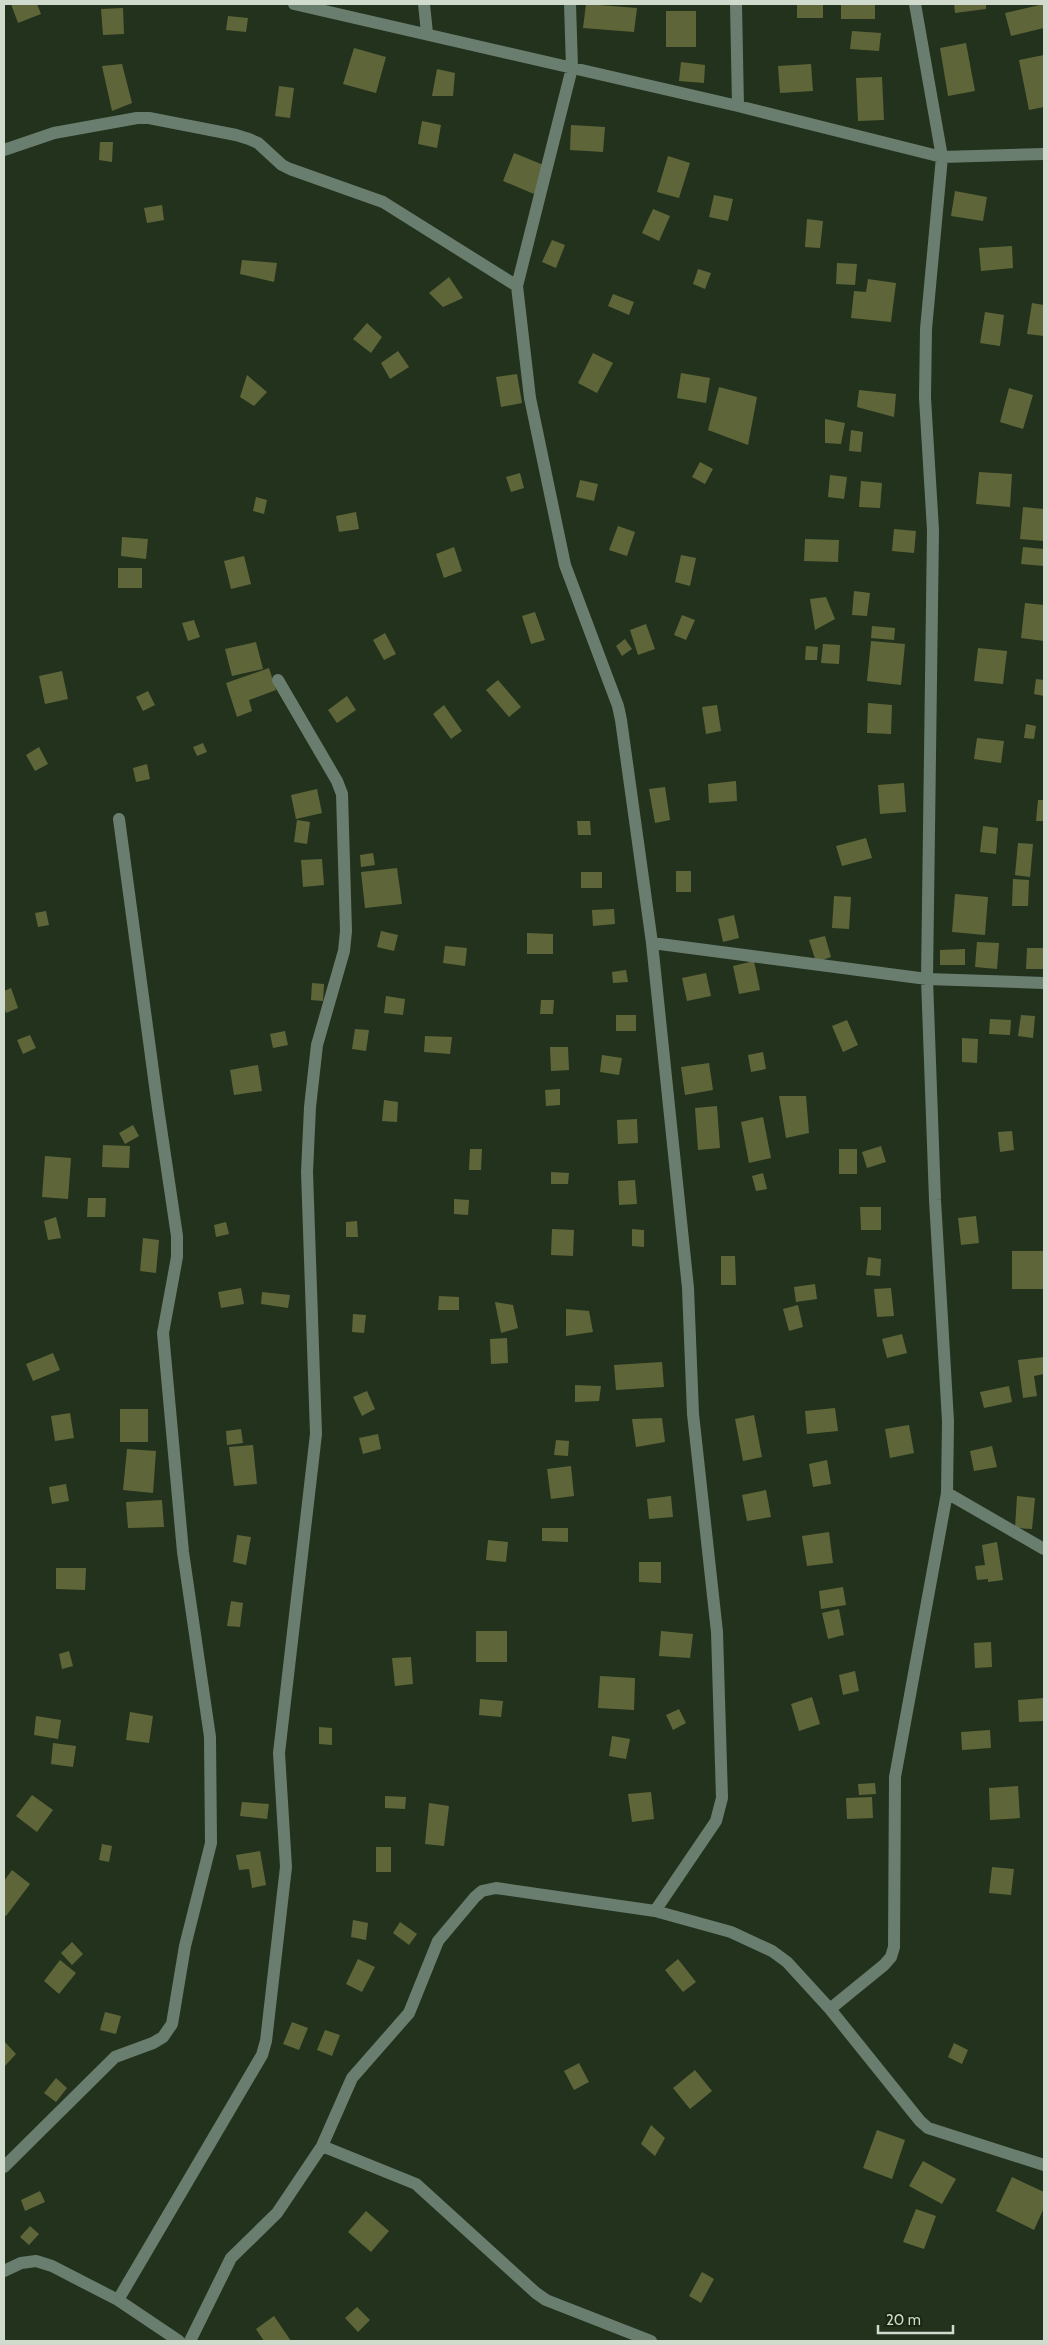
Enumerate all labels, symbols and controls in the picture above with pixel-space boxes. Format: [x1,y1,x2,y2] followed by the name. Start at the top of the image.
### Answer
[878,2302,953,2334] scale bar
[886,2311,921,2329] text: 20 m

